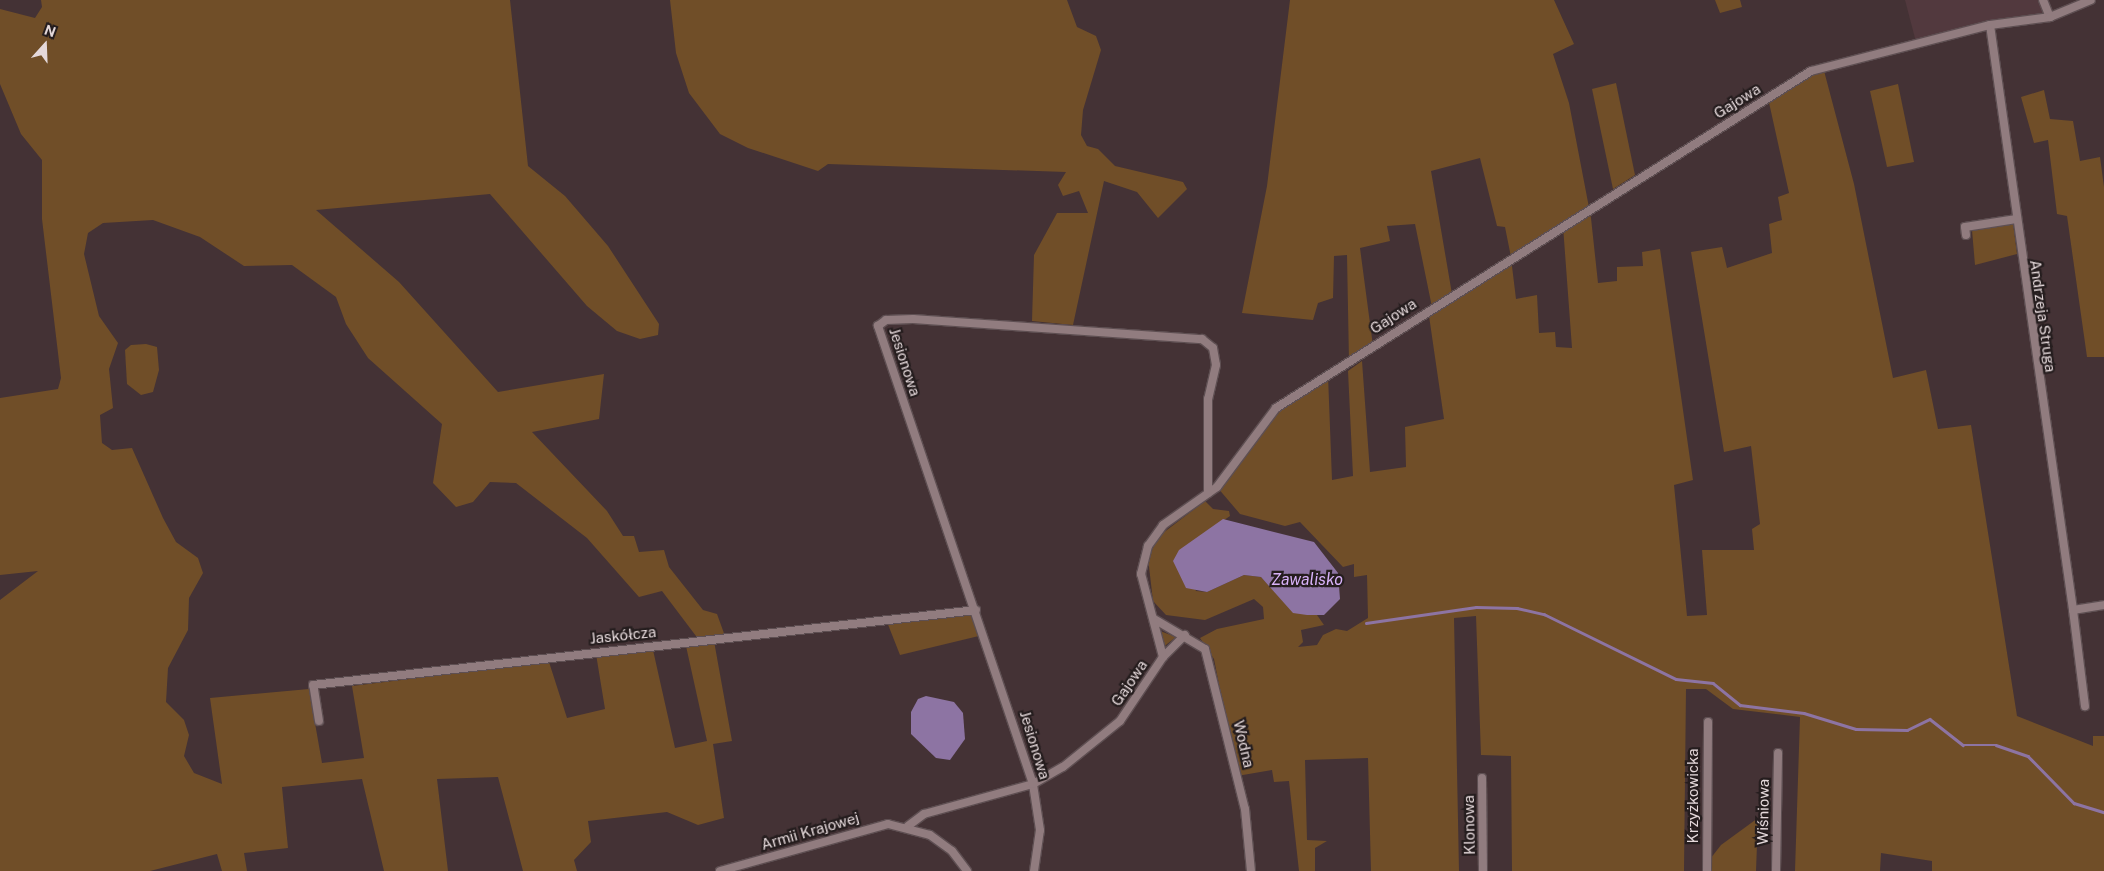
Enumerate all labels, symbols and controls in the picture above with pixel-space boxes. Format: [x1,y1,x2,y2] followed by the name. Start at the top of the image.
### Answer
[20,20,70,70] north arrow
[42,22,58,40] text: N
[1710,80,1764,122] street label: Gajowa
[2026,259,2060,373] street label: Andrzeja Struga
[1367,294,1419,338] street label: Gajowa
[885,325,925,399] street label: Jesionowa
[1271,570,1343,590] water label: Zawalisko
[589,623,657,647] street label: Jaskółcza
[1107,657,1151,709] street label: Gajowa
[1016,708,1054,782] street label: Jesionowa
[1230,719,1258,769] street label: Wodna
[1684,749,1702,843] street label: Krzyżkowicka
[1753,779,1773,845] street label: Wiśniowa
[1459,795,1479,855] street label: Klonowa
[759,808,861,854] street label: Armii Krajowej

